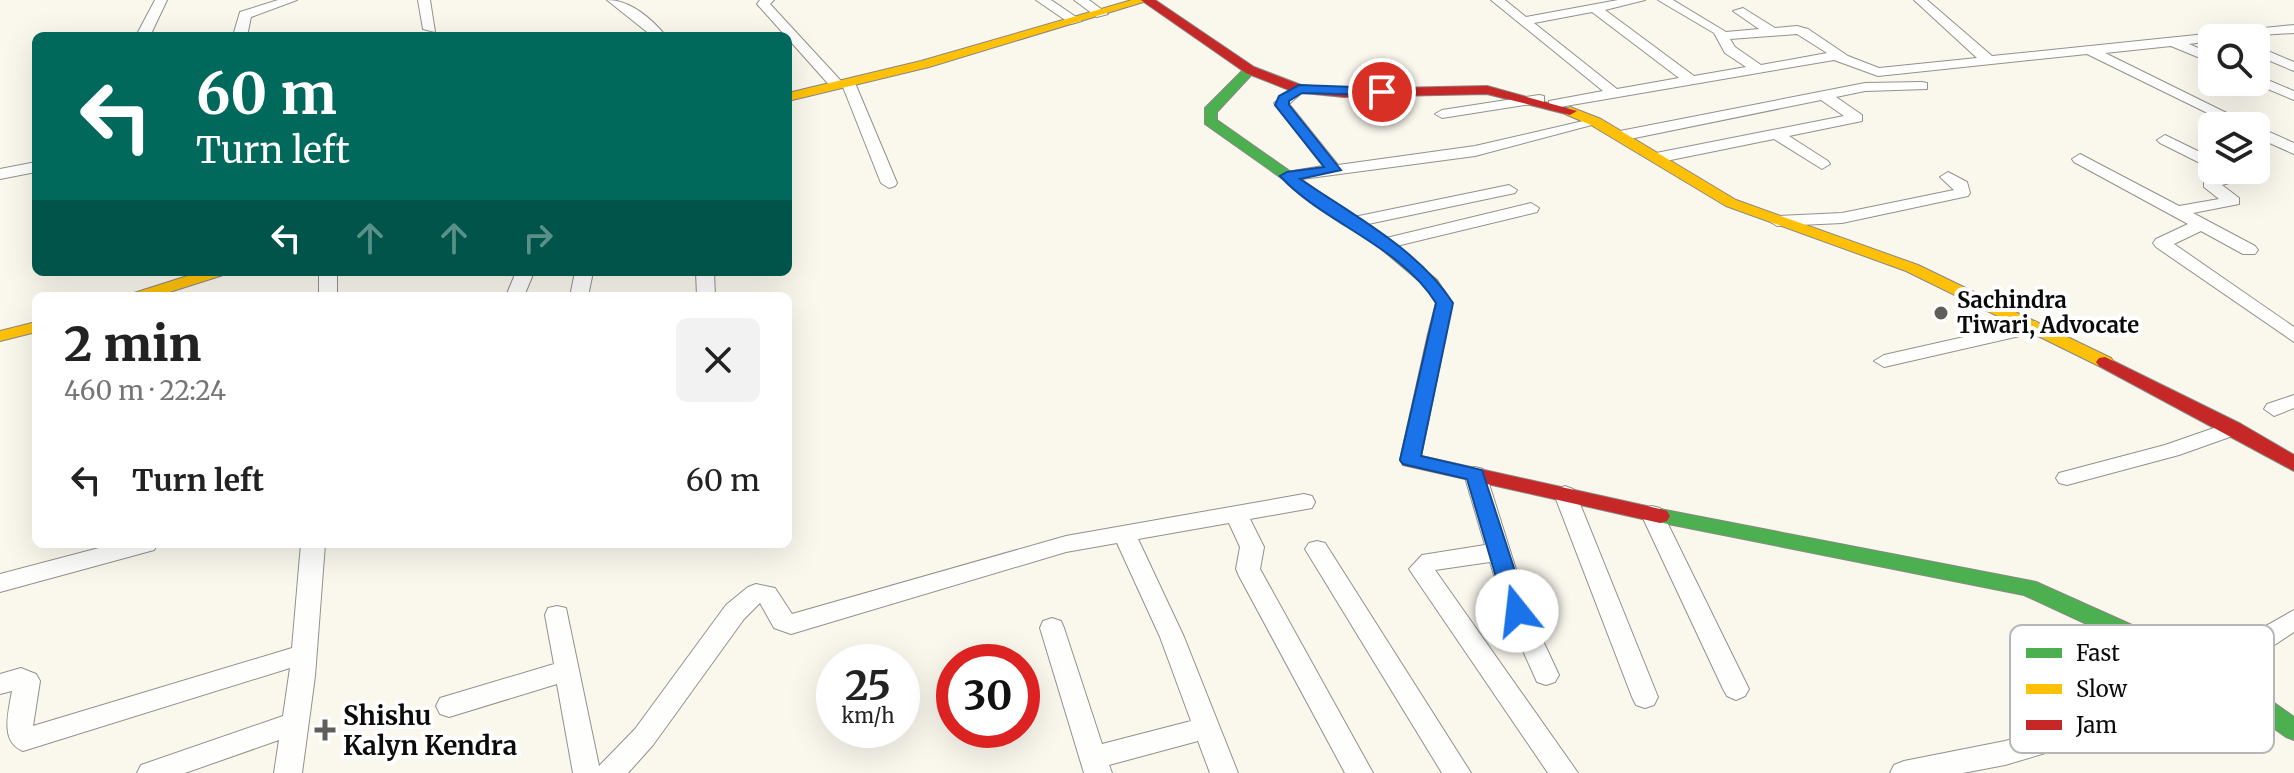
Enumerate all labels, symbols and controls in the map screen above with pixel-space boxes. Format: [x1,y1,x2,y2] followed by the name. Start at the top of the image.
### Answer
[2198,24,2270,184] map controls
[2198,24,2270,96] button: search
[1348,58,1416,126] pin
[196,59,337,129] text: 60 m
[64,64,168,168] icon: left
[1360,70,1404,114] icon: arrive
[2198,112,2270,184] button: layers
[196,128,350,173] text: Turn left
[264,216,308,260] icon: left
[348,216,392,260] icon: ahead
[432,216,476,260] icon: ahead
[516,216,560,260] icon: right
[1957,286,2139,340] place label: Sachindra Tiwari, Advocate
[1932,304,1950,322] marker: Sachindra Tiwari, Advocate
[64,314,201,374] text: 2 min
[676,318,760,402] button: close
[64,374,226,407] text: 460 m · 22:24
[64,458,108,502] icon: left
[132,461,264,499] text: Turn left
[686,461,760,499] text: 60 m
[1475,569,1559,653] position arrow
[2010,625,2274,753] legend
[2076,639,2120,667] text: Fast
[936,644,1040,748] speed limit sign: 30
[845,661,891,711] text: 25
[2076,675,2127,703] text: Slow
[343,699,517,762] place label: Shishu Kalyn Kendra
[842,703,894,728] text: km/h
[2075,711,2117,739] text: Jam
[314,719,336,741] marker: Shishu Kalyn Kendra

